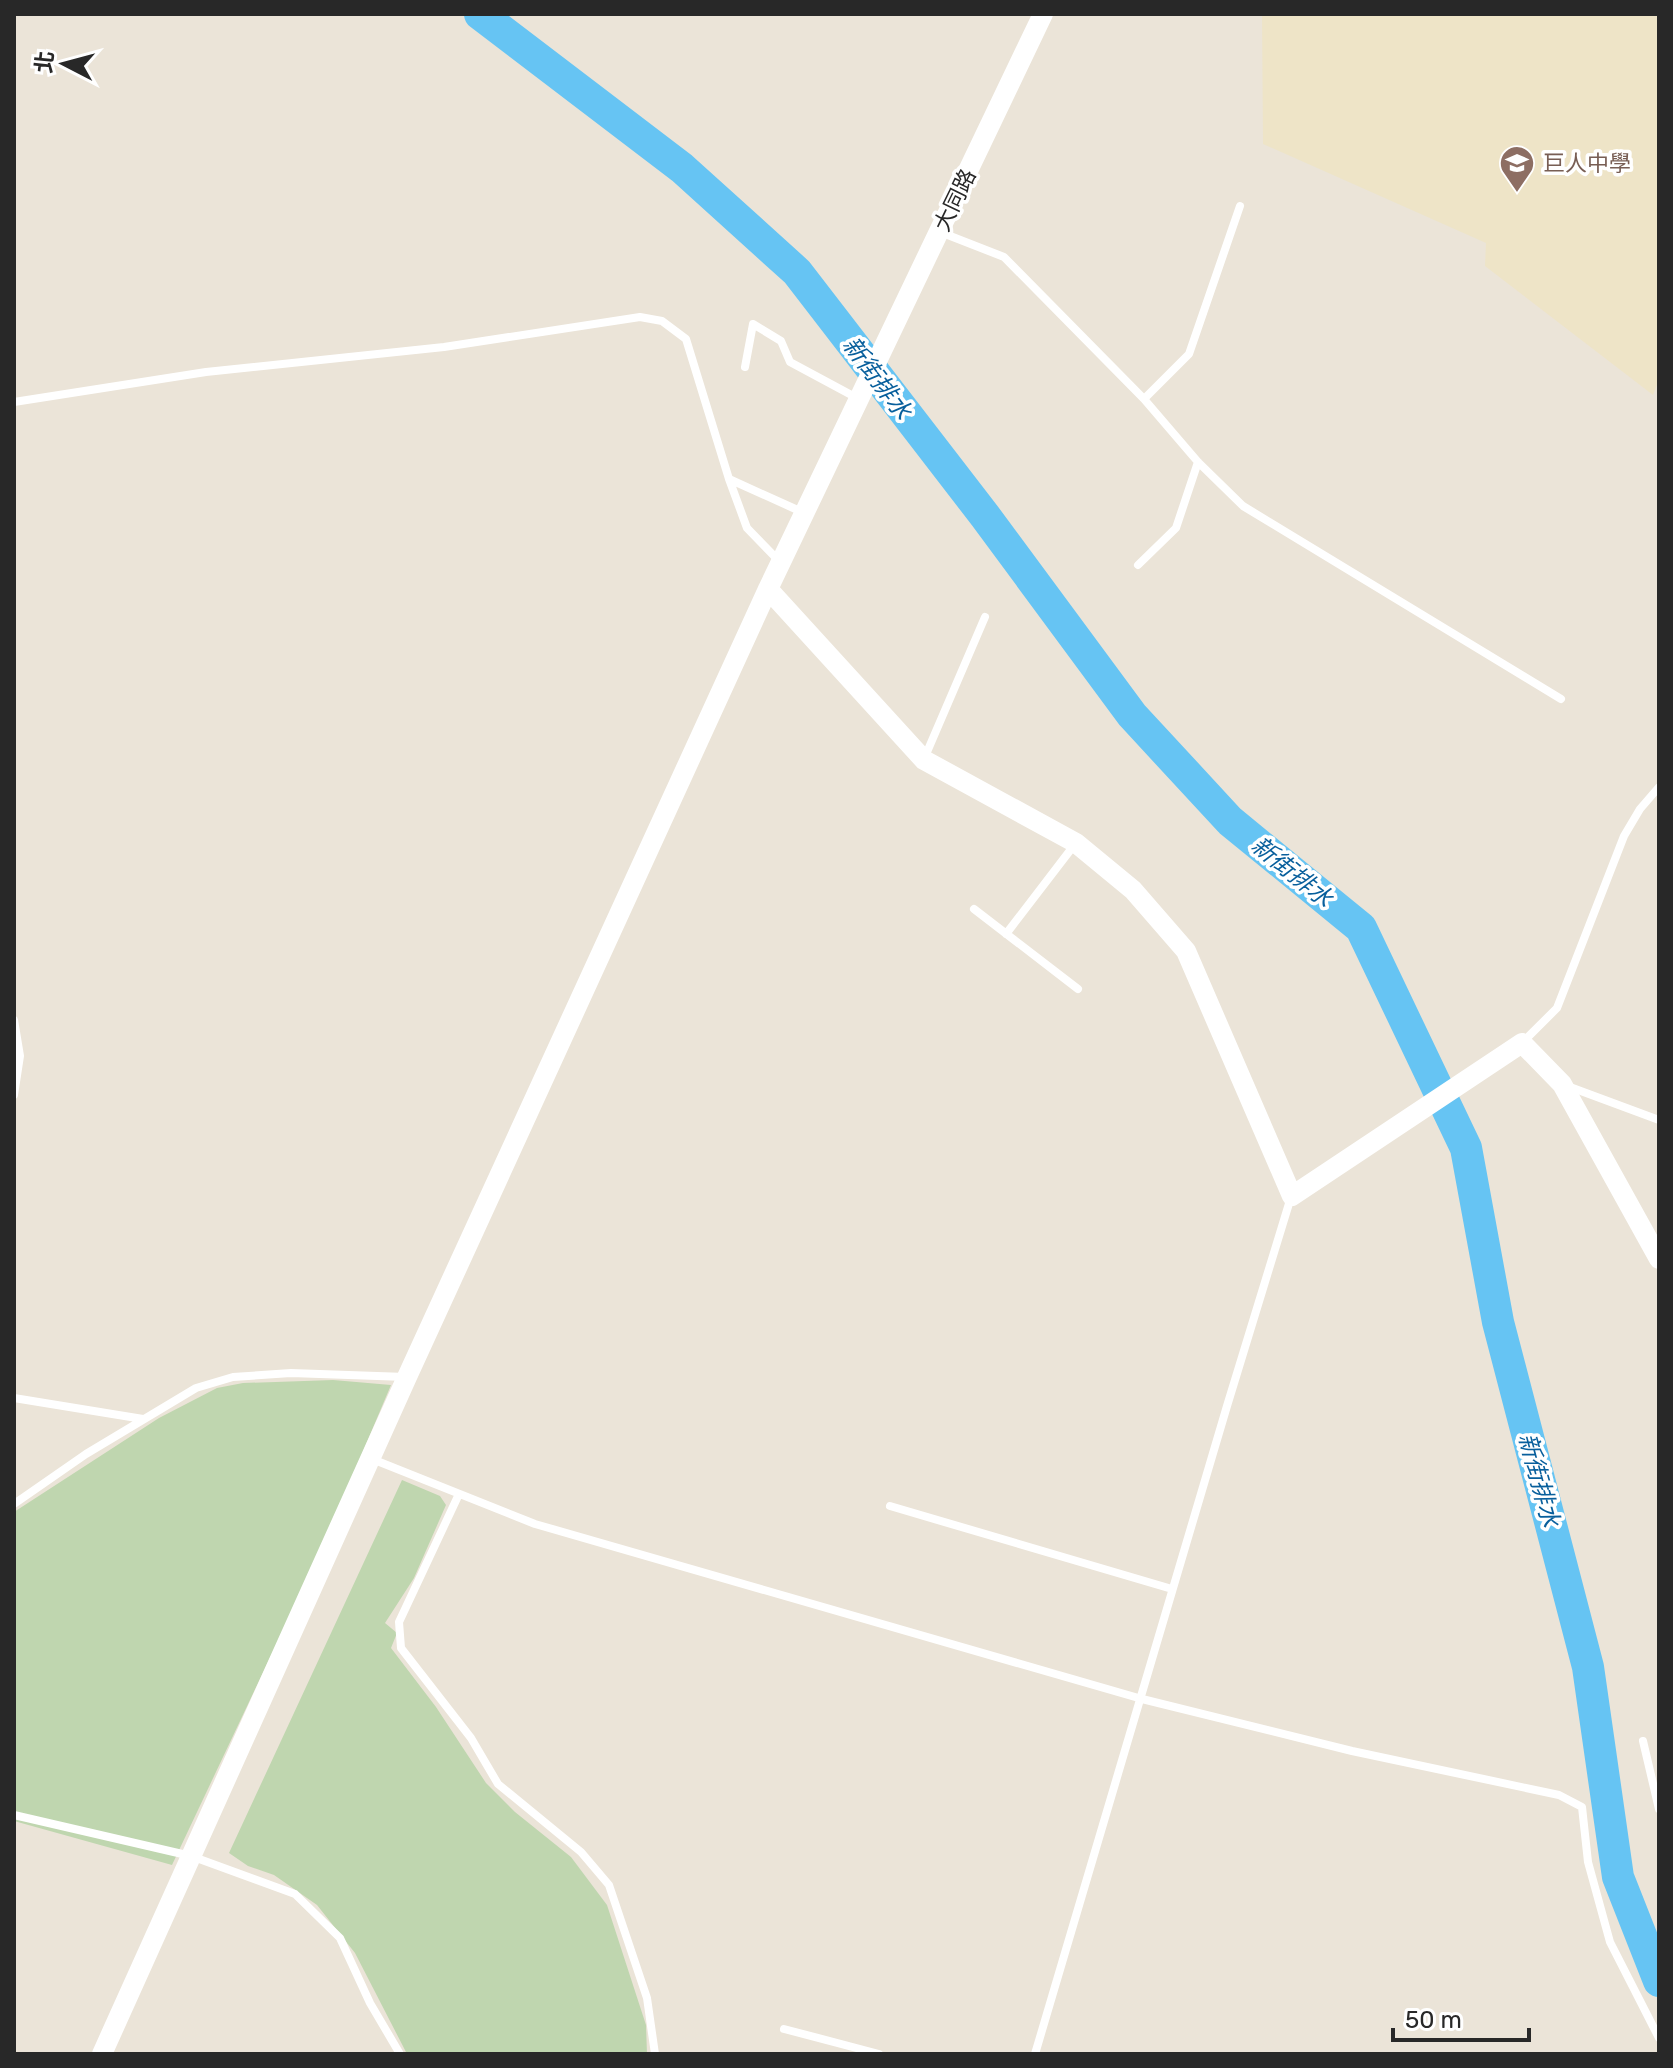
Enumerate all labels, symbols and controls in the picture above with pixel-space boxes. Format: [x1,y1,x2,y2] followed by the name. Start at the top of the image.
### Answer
[24,24,104,104] north arrow
[30,50,59,74] text: 北
[1498,144,1536,194] school or university icon: 巨人中學
[1543,150,1631,177] place label: 巨人中學
[928,164,982,236] street label: 大同路
[837,331,918,426] water label: 新街排水
[1246,831,1339,914] water label: 新街排水
[1513,1430,1565,1531] water label: 新街排水
[1393,1992,1529,2042] scale bar
[1405,2006,1462,2034] text: 50 m

